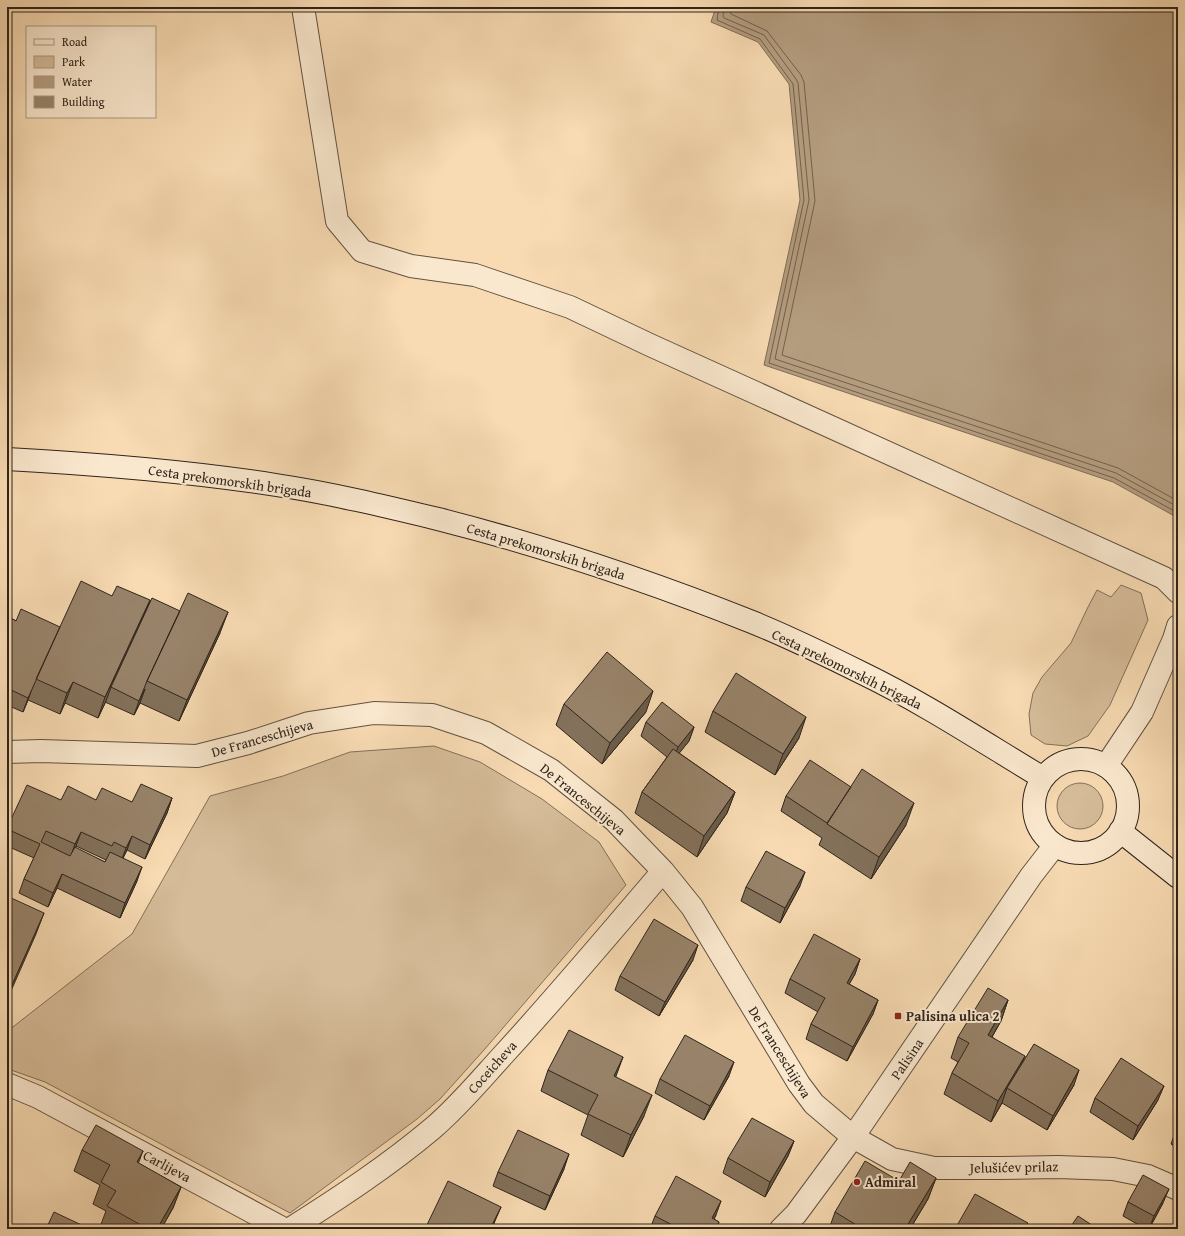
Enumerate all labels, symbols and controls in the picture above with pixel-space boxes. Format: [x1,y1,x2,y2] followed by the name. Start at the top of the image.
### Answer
[26,26,156,118] legend
[62,33,88,50] text: Road
[62,53,86,70] text: Park
[62,73,92,90] text: Water
[62,93,105,110] text: Building
[147,460,313,502] street label: Cesta prekomorskih brigada
[464,517,628,585] street label: Cesta prekomorskih brigada
[769,624,926,714] street label: Cesta prekomorskih brigada
[209,714,316,762] street label: De Franceschijeva
[536,758,630,840] street label: De Franceschijeva
[744,1002,816,1102] street label: De Franceschijeva
[906,1006,1000,1026] place label: Palisina ulica 2
[893,1011,903,1021] marker: Palisina ulica 2
[886,1034,928,1084] street label: Palisina
[463,1036,521,1098] street label: Coceicheva
[140,1145,195,1187] street label: Carlijeva
[967,1156,1059,1178] street label: Jelušićev prilaz
[865,1172,917,1192] place label: Admiral
[852,1177,862,1187] marker: Admiral

